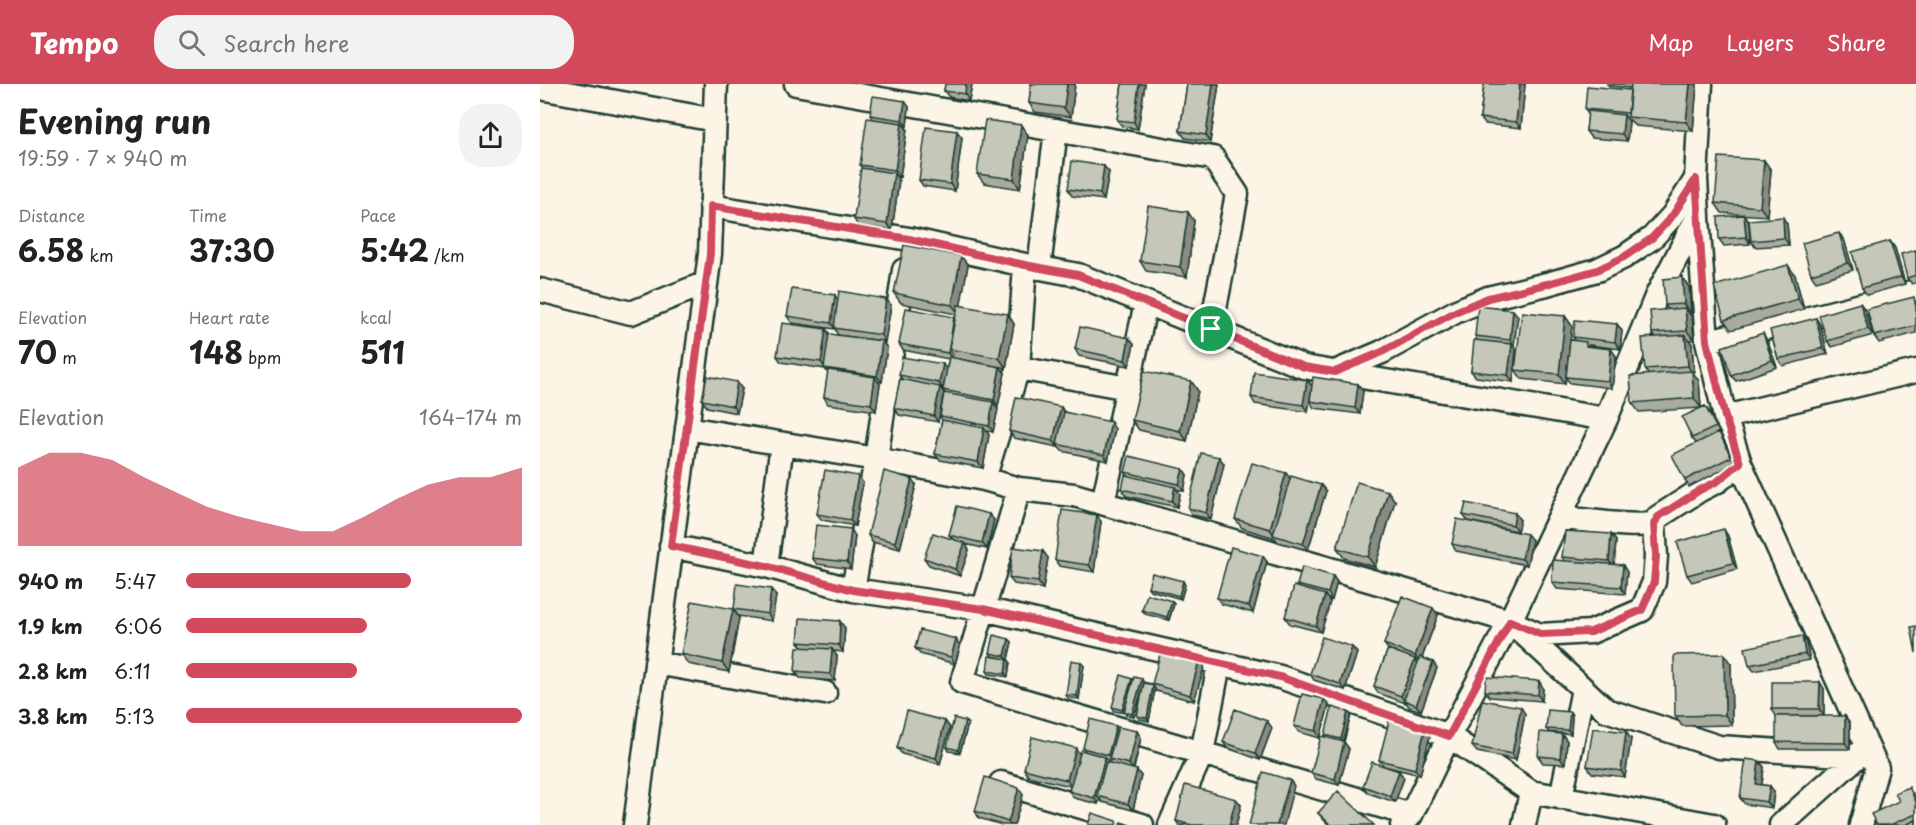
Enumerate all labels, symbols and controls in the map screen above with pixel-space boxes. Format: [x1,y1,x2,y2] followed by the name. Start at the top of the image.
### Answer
[154,15,574,69] search box
[30,21,118,64] text: Tempo
[175,26,208,59] icon: search
[223,26,349,59] text: Search here
[1649,26,1693,58] text: Map
[1726,26,1794,58] text: Layers
[1827,26,1886,58] text: Share
[18,95,211,145] text: Evening run
[459,104,522,167] button: share
[18,143,188,173] text: 19:59 · 7 × 940 m
[18,203,85,227] text: Distance
[189,203,227,227] text: Time
[360,203,396,227] text: Pace
[18,227,84,272] text: 6.58
[189,227,275,272] text: 37:30
[360,227,429,272] text: 5:42
[84,243,114,267] text: km
[429,243,465,267] text: /km
[1185,303,1236,354] pin
[18,305,87,329] text: Elevation
[189,305,270,329] text: Heart rate
[360,305,392,329] text: kcal
[1194,312,1227,345] icon: arrive
[18,329,57,374] text: 70
[189,329,243,374] text: 148
[360,329,405,374] text: 511
[57,345,77,369] text: m
[243,345,281,369] text: bpm
[18,402,104,432] text: Elevation
[419,402,522,432] text: 164–174 m
[18,566,83,596] text: 940 m
[114,566,156,596] text: 5:47
[18,611,83,641] text: 1.9 km
[114,611,162,641] text: 6:06
[18,656,87,686] text: 2.8 km
[114,656,150,686] text: 6:11
[18,701,88,731] text: 3.8 km
[114,701,155,731] text: 5:13

